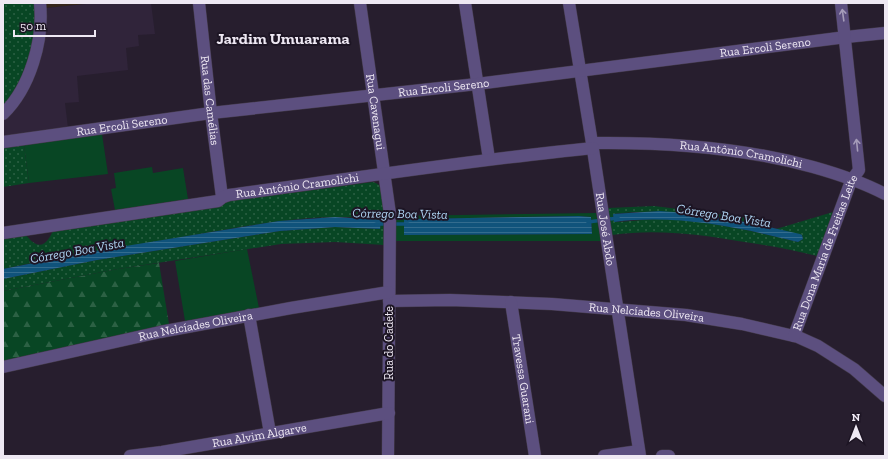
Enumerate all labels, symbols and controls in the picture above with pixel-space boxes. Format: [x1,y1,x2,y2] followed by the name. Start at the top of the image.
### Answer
[839,9,847,22] one-way arrow
[14,12,95,38] scale bar
[20,19,47,33] text: 50 m
[216,29,350,48] district label: Jardim Umuarama
[719,35,811,60] street label: Rua Ercoli Sereno
[198,55,222,146] street label: Rua das Camélias
[363,73,388,152] street label: Rua Cavenagui
[397,76,490,100] street label: Rua Ercoli Sereno
[76,112,168,139] street label: Rua Ercoli Sereno
[679,138,805,171] street label: Rua Antônio Cramolichi
[853,139,860,152] one-way arrow
[235,170,360,201] street label: Rua Antônio Cramolichi
[790,171,861,333] street label: Rua Dona Maria de Freitas Leite
[593,191,618,267] street label: Rua José Abdo
[676,201,772,230] water label: Córrego Boa Vista
[352,205,448,222] water label: Córrego Boa Vista
[29,235,125,266] water label: Córrego Boa Vista
[588,300,705,325] street label: Rua Nelcíades Oliveira
[382,306,396,380] street label: Rua do Cadete
[137,308,254,344] street label: Rua Nelcíades Oliveira
[509,333,537,425] street label: Travessa Guarani
[836,407,876,447] north arrow
[852,411,861,424] text: N
[211,420,308,450] street label: Rua Alvim Algarve

